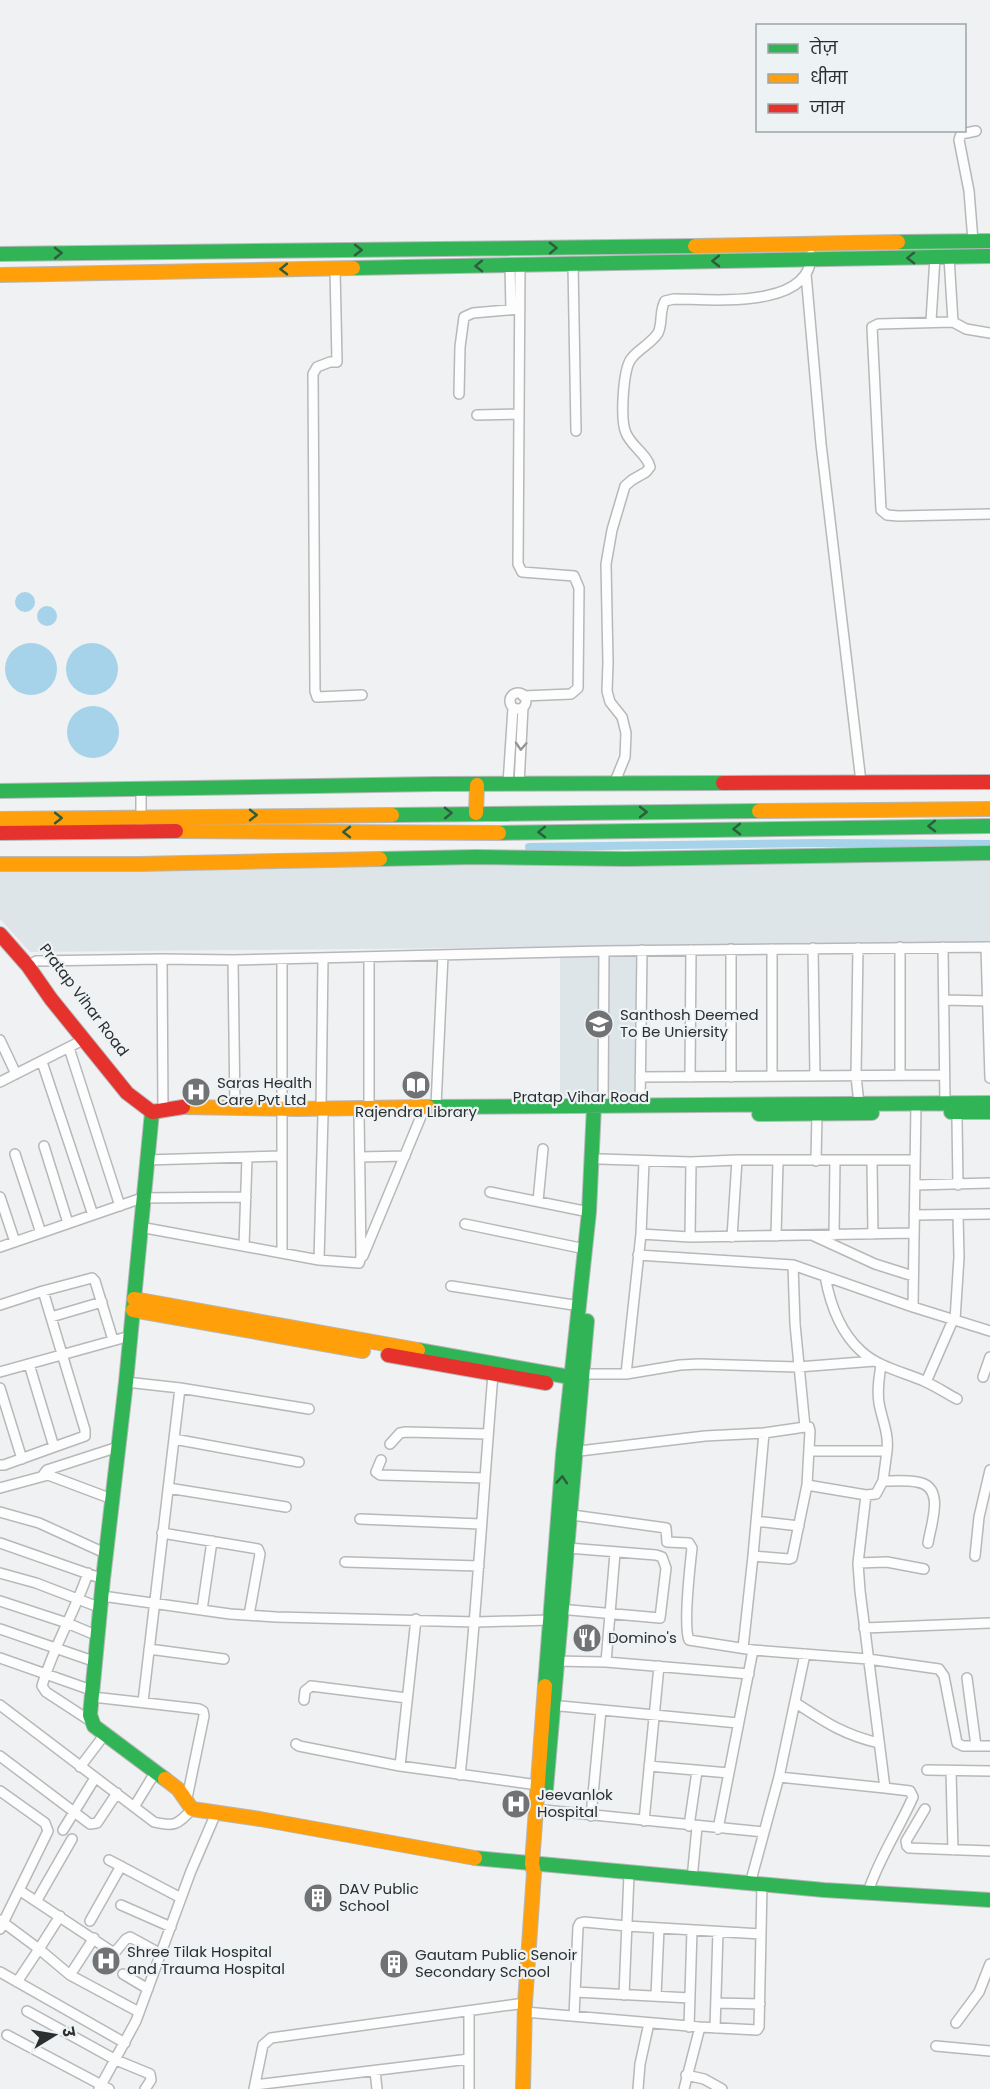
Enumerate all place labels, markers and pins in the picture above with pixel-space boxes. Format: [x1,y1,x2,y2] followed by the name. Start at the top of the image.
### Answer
[620,1004,759,1042] place label: Santhosh Deemed To Be Uniersity
[583,1008,615,1040] school or university icon: Santhosh Deemed To Be Uniersity
[400,1069,432,1101] library icon: Rajendra Library
[217,1072,312,1110] place label: Saras Health Care Pvt Ltd
[180,1076,212,1108] hospital icon: Saras Health Care Pvt Ltd
[355,1101,477,1122] place label: Rajendra Library
[571,1622,603,1654] restaurant icon: Domino's
[608,1627,677,1648] place label: Domino's
[537,1784,613,1822] place label: Jeevanlok Hospital
[500,1788,532,1820] hospital icon: Jeevanlok Hospital
[339,1878,419,1916] place label: DAV Public School
[302,1882,334,1914] building icon: DAV Public School
[127,1941,285,1979] place label: Shree Tilak Hospital and Trauma Hospital
[415,1944,577,1982] place label: Gautam Public Senoir Secondary School
[90,1945,122,1977] hospital icon: Shree Tilak Hospital and Trauma Hospital
[378,1948,410,1980] building icon: Gautam Public Senoir Secondary School

